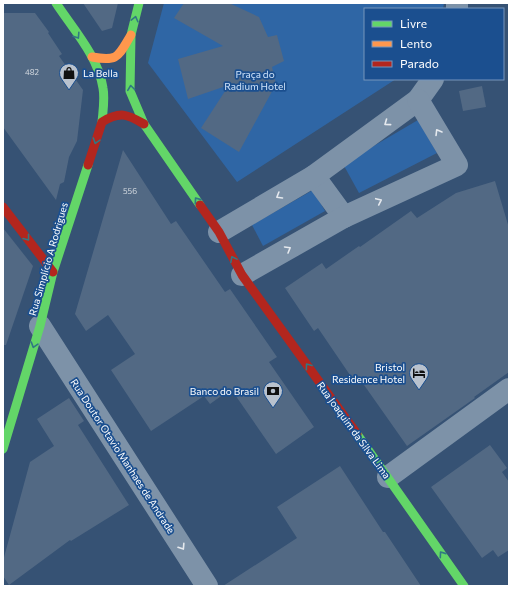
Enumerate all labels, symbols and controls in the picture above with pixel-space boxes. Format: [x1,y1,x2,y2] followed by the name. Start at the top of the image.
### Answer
[364,8,504,80] legend
[130,16,139,23] one-way arrow
[400,16,427,30] text: Livre
[72,31,79,38] one-way arrow
[400,36,432,50] text: Lento
[400,56,439,70] text: Parado
[58,62,80,90] shop icon: La Bella
[25,67,40,77] house number: 482
[83,67,118,79] place label: La Bella
[224,68,286,92] park label: Praça do Radium Hotel
[126,85,135,91] one-way arrow
[384,118,391,125] one-way arrow
[435,130,442,137] one-way arrow
[92,137,100,144] one-way arrow
[123,186,137,196] house number: 556
[276,192,284,199] one-way arrow
[195,198,202,205] one-way arrow
[375,198,382,206] one-way arrow
[26,201,70,317] street label: Rua Simplício A Rodrigues
[22,234,29,241] one-way arrow
[284,247,291,254] one-way arrow
[231,256,238,264] one-way arrow
[30,342,39,349] one-way arrow
[332,361,405,385] place label: Bristol Residence Hotel
[408,362,430,390] hotel icon: Bristol Residence Hotel
[305,363,312,370] one-way arrow
[68,376,178,536] street label: Rua Doutor Otavio Manhaes de Andrade
[315,379,393,481] street label: Rua Joaquim da Silva Lima
[262,380,284,408] bank icon: Banco do Brasil
[190,385,259,397] place label: Banco do Brasil
[177,543,185,550] one-way arrow
[439,551,447,558] one-way arrow

